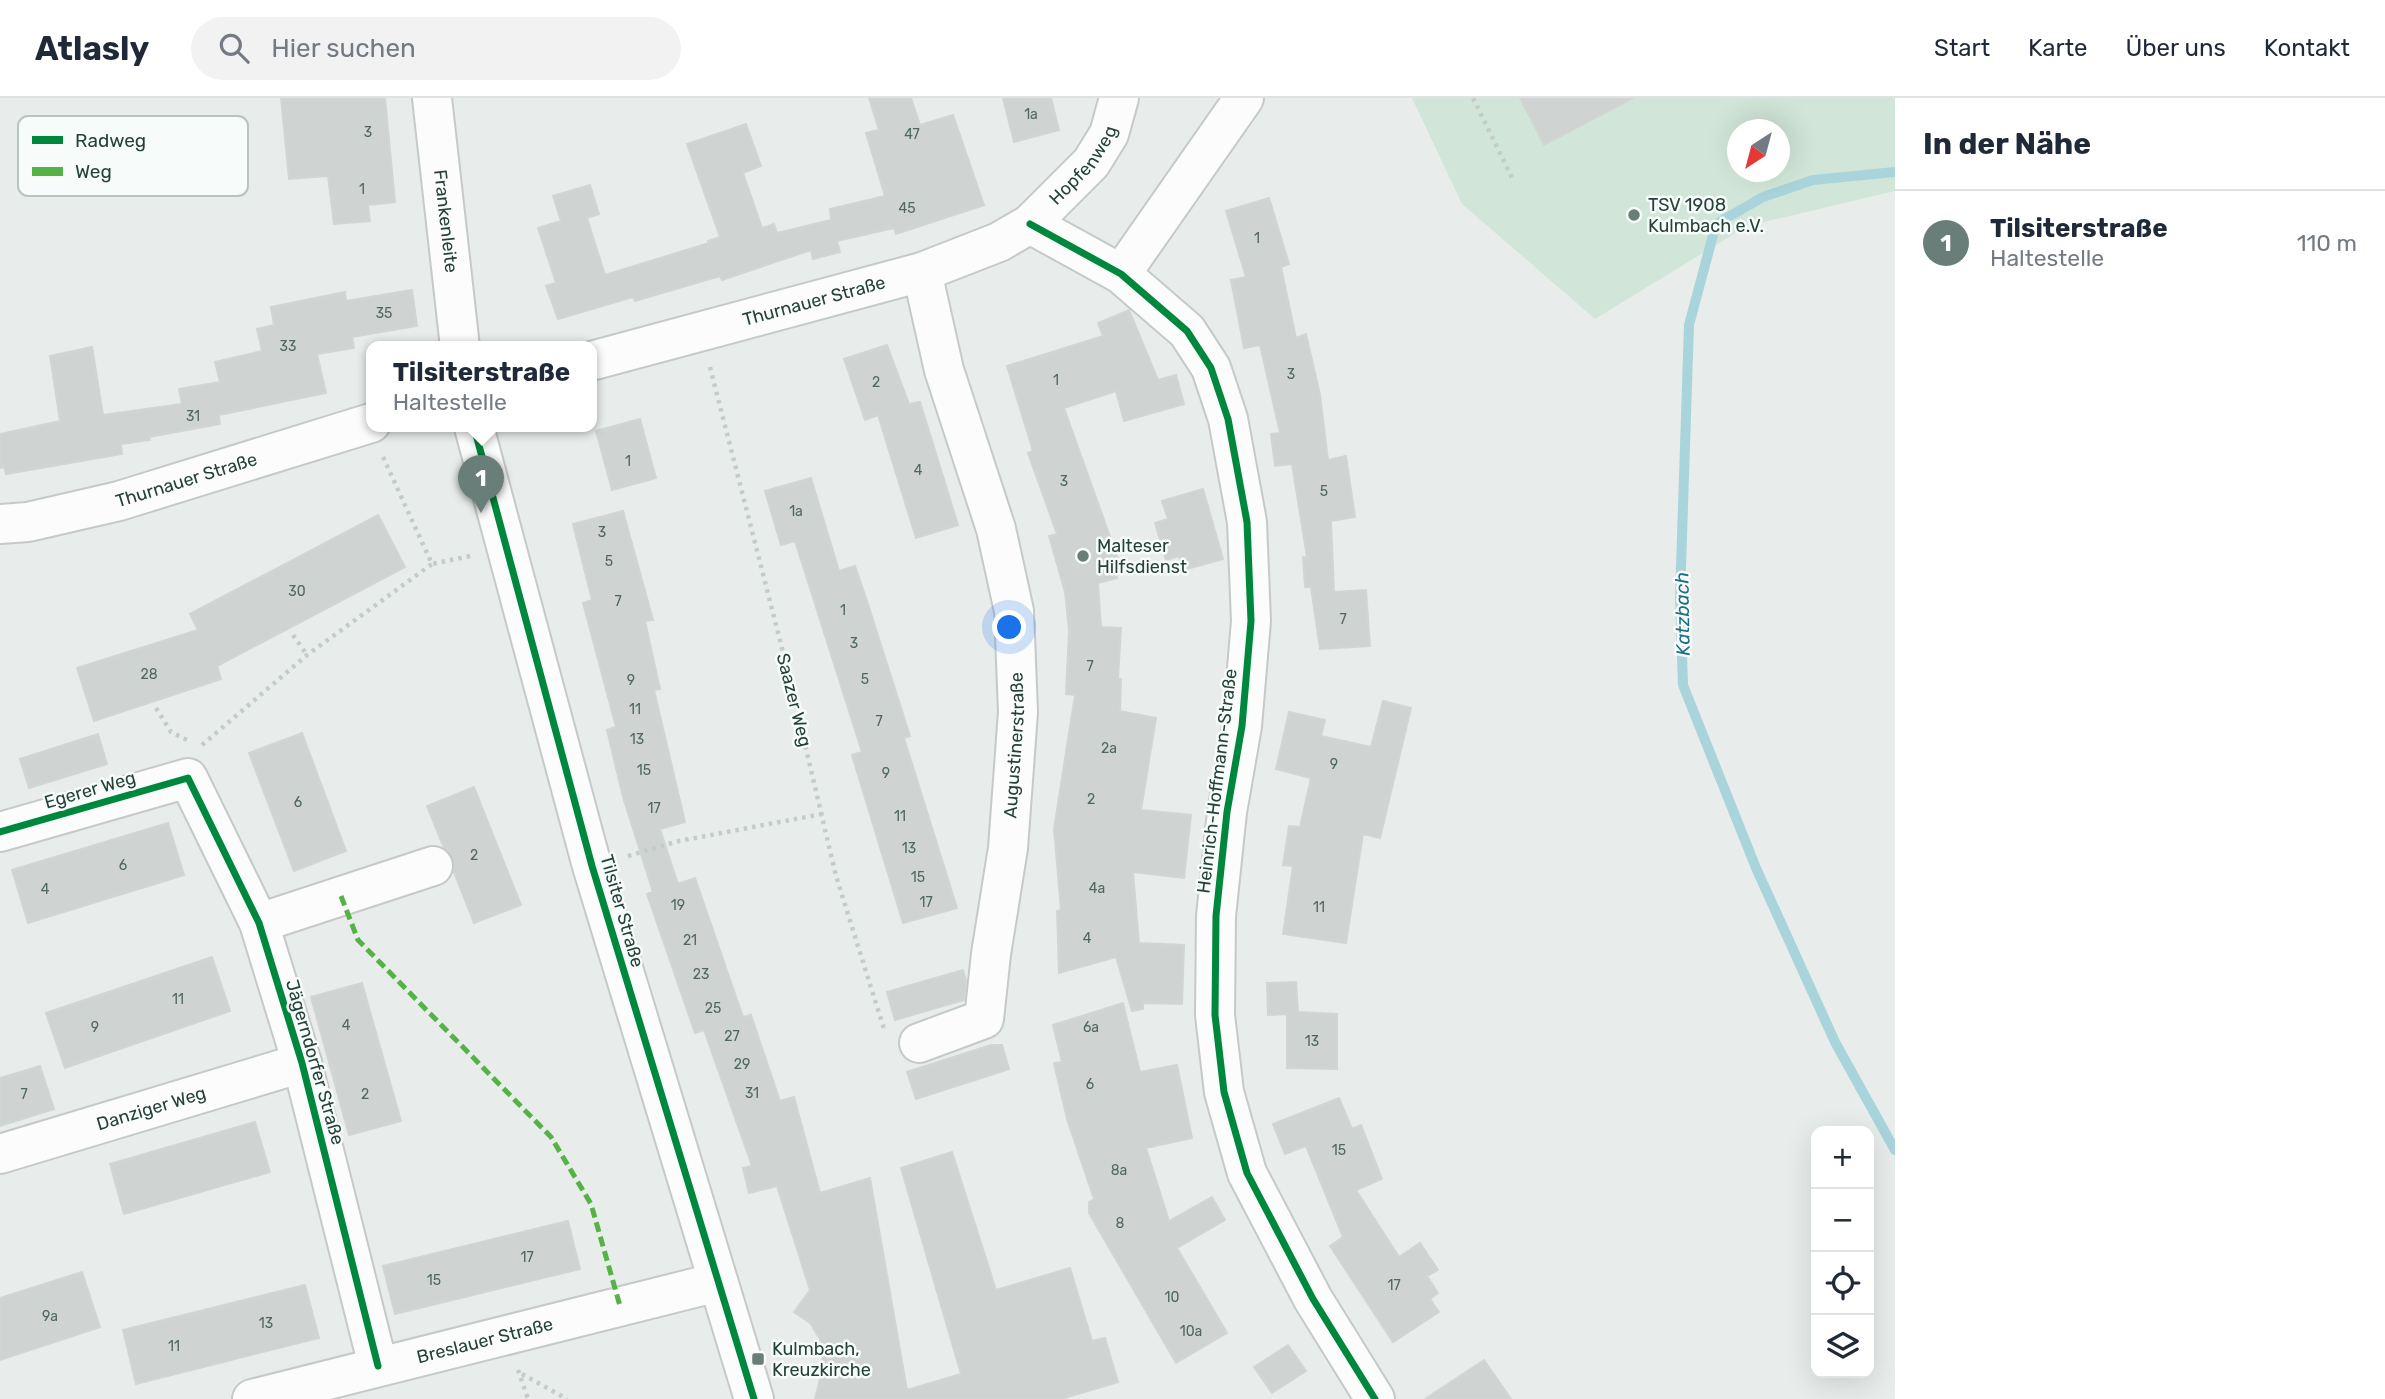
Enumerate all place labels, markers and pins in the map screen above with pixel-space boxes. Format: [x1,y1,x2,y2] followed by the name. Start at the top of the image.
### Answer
[1648,194,1764,237] place label: TSV 1908 Kulmbach e.V.
[1626,207,1642,223] marker: TSV 1908 Kulmbach e.V.
[458,455,504,513] pin: 1
[1097,535,1187,578] place label: Malteser Hilfsdienst
[1075,548,1091,564] marker: Malteser Hilfsdienst
[772,1338,871,1381] place label: Kulmbach, Kreuzkirche
[750,1351,766,1367] marker: Kulmbach, Kreuzkirche

